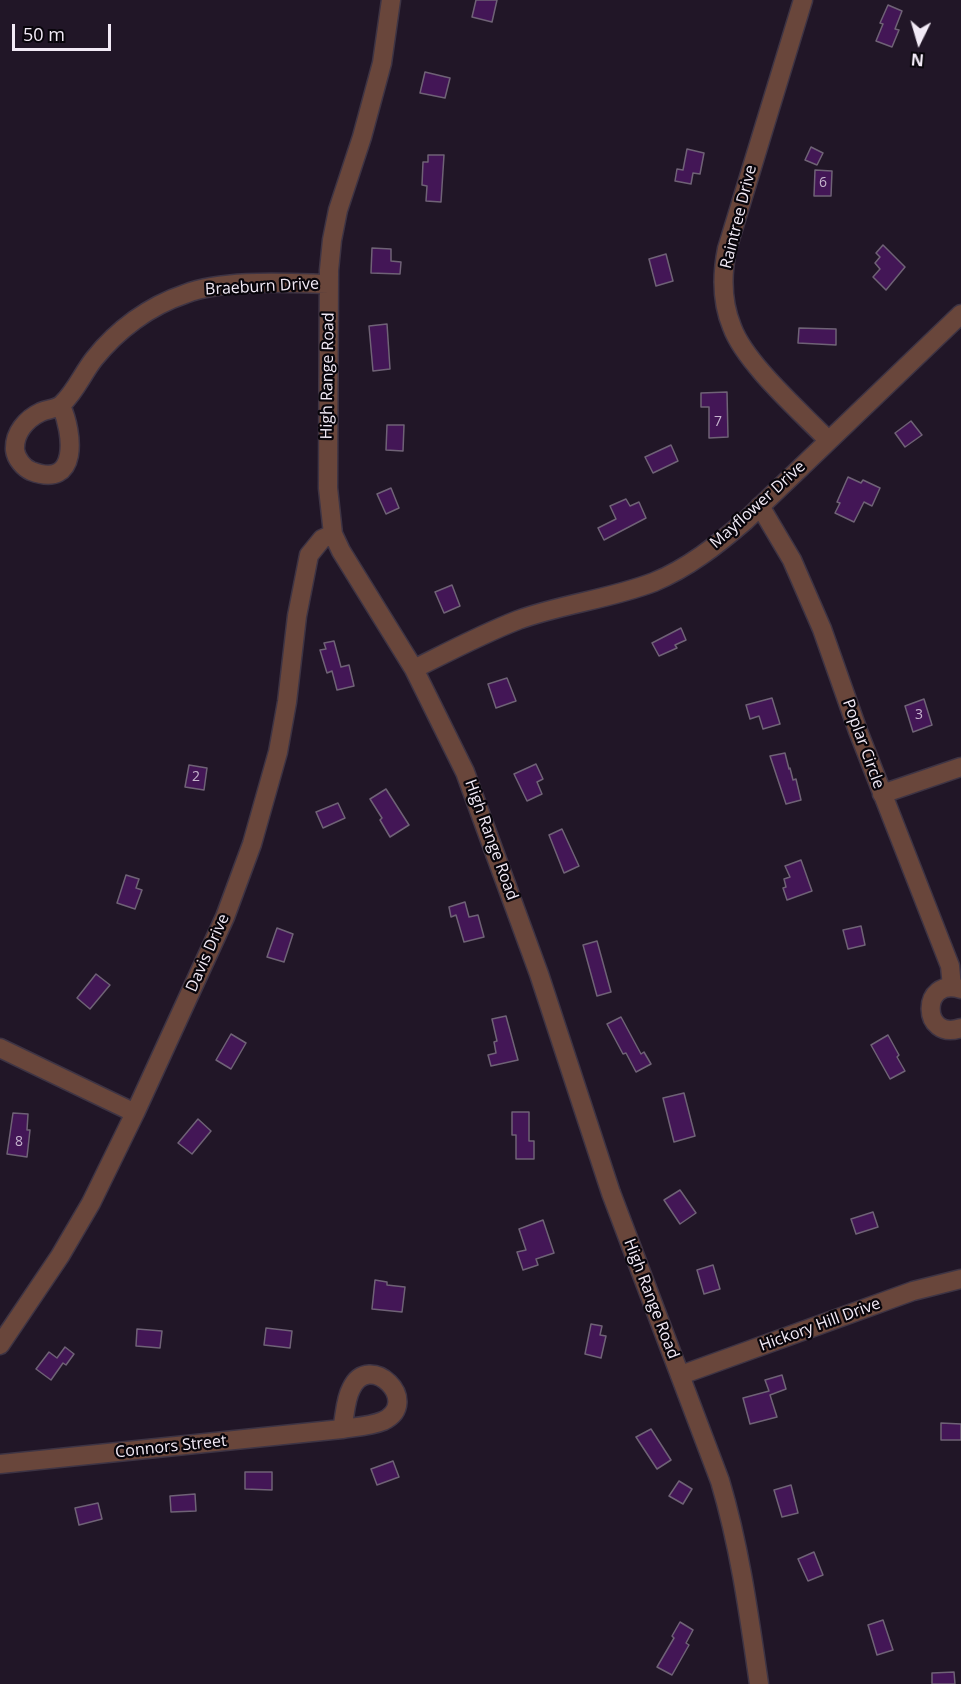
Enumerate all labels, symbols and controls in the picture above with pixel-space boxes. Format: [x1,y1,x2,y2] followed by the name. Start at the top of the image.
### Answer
[15,12,114,50] scale bar
[889,12,949,72] north arrow
[23,22,65,46] text: 50 m
[910,48,925,71] text: N
[717,163,761,271] street label: Raintree Drive
[819,175,827,191] house number: 6
[205,274,319,300] street label: Braeburn Drive
[317,312,339,440] street label: High Range Road
[714,414,722,430] house number: 7
[706,457,810,553] street label: Mayflower Drive
[838,697,888,791] street label: Poplar Circle
[915,707,923,723] house number: 3
[192,769,200,785] house number: 2
[460,777,522,903] street label: High Range Road
[182,911,234,995] street label: Davis Drive
[15,1134,23,1150] house number: 8
[619,1236,683,1362] street label: High Range Road
[757,1294,883,1356] street label: Hickory Hill Drive
[114,1432,228,1462] street label: Connors Street

